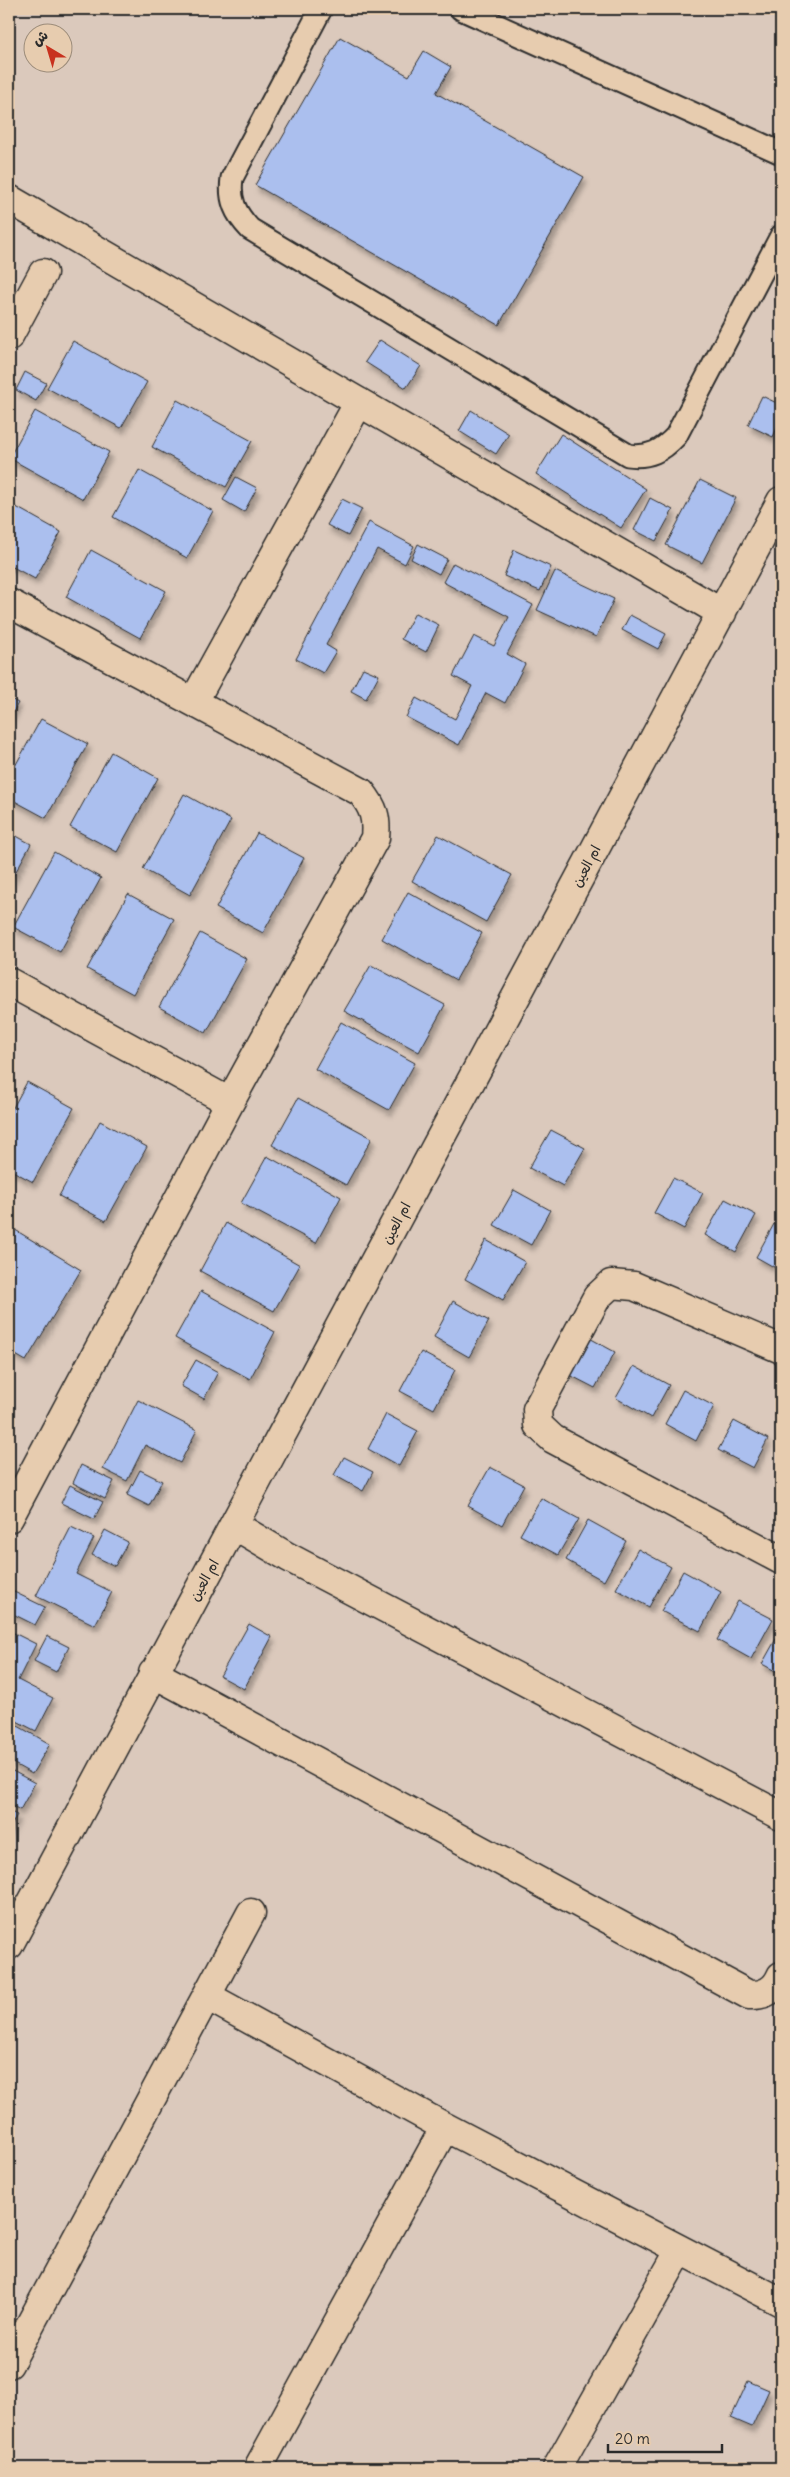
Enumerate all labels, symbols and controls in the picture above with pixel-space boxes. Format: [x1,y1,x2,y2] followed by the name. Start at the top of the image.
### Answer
[22,22,72,72] north arrow
[28,26,52,50] text: ش
[567,842,606,891] street label: ام العين
[377,1199,416,1248] street label: ام العين
[185,1556,225,1605] street label: ام العين
[608,2422,721,2454] scale bar
[615,2429,650,2448] text: 20 m

